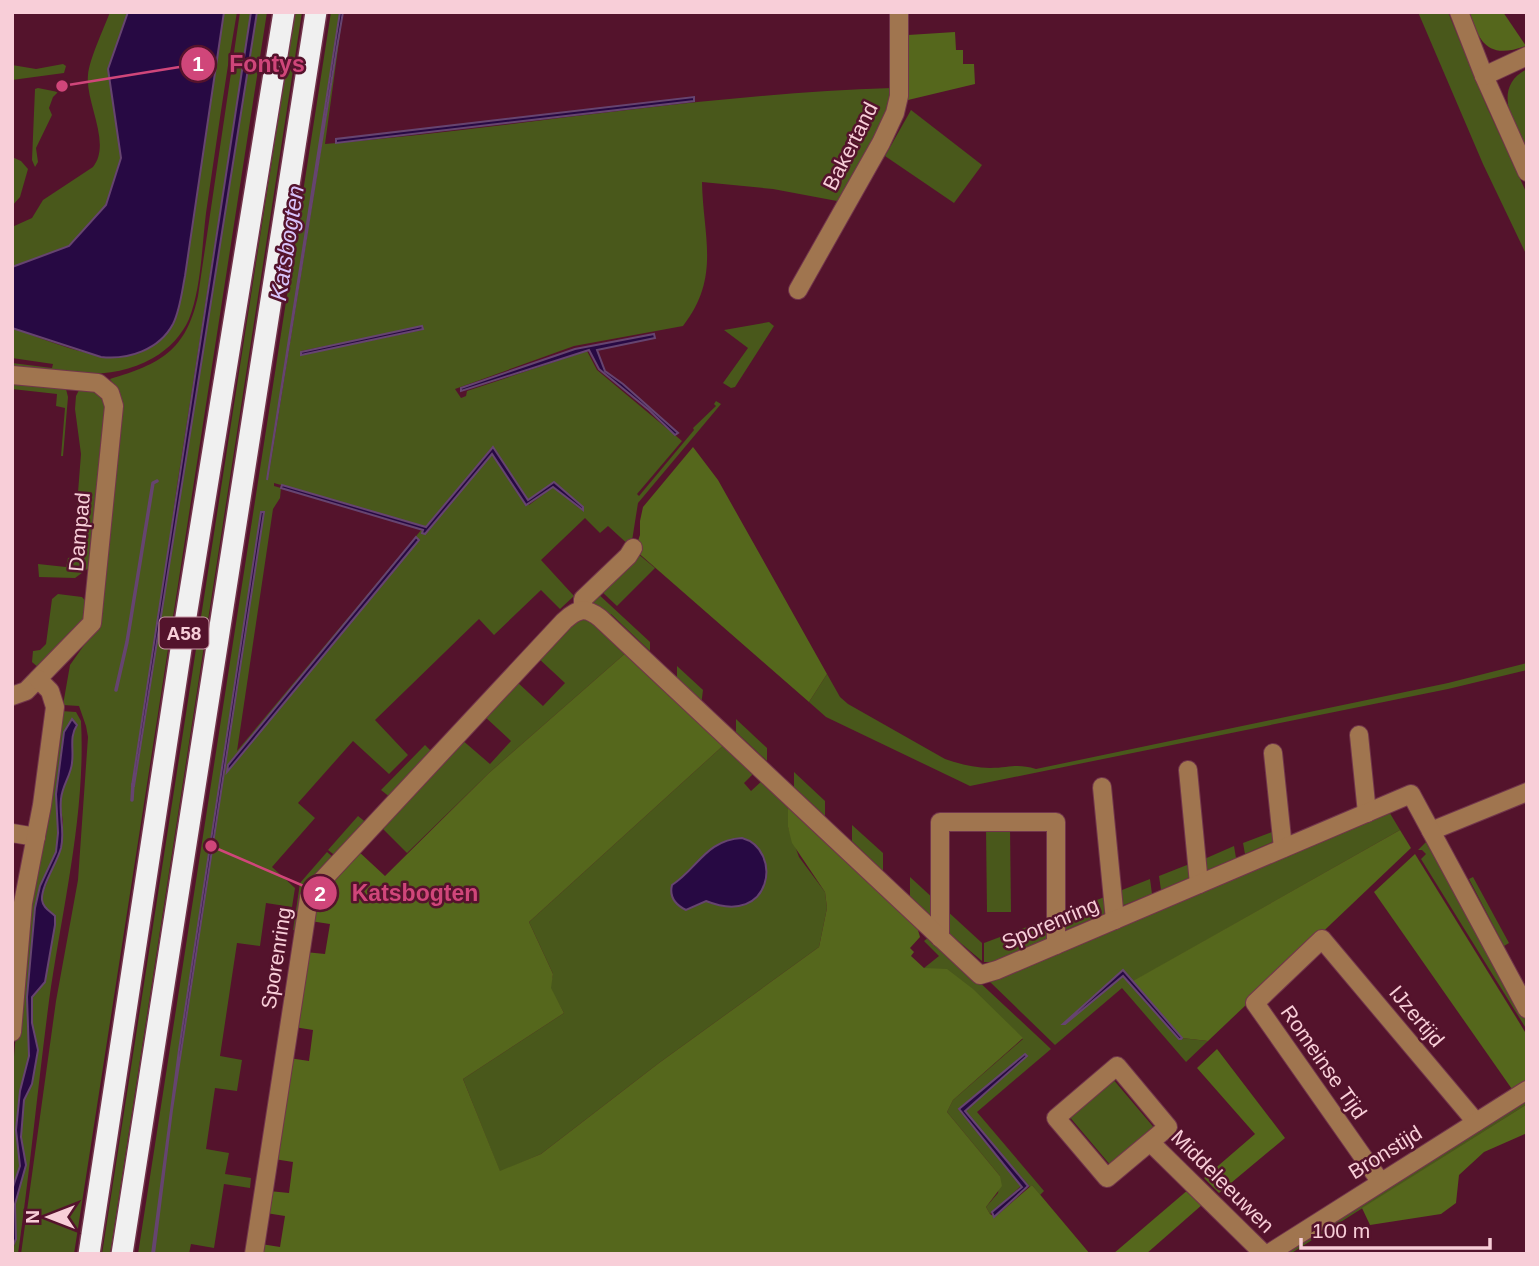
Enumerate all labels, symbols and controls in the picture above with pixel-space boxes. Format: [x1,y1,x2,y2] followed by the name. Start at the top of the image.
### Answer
[180,42,319,86] callout: Fontys
[229,51,305,77] text: Fontys
[192,52,204,75] text: 1
[818,98,882,194] street label: Bakertand
[265,183,309,303] water label: Katsbogten
[64,491,94,573] street label: Dampad
[160,618,208,648] road number: A58
[302,871,492,915] callout: Katsbogten
[352,880,478,906] text: Katsbogten
[314,882,326,905] text: 2
[998,892,1102,954] street label: Sporenring
[257,905,295,1011] street label: Sporenring
[1385,981,1449,1051] street label: IJzertijd
[1276,1001,1372,1123] street label: Romeinse Tijd
[1344,1121,1426,1183] street label: Bronstijd
[1167,1125,1279,1237] street label: Middeleeuwen
[14,1182,84,1252] north arrow
[1301,1206,1490,1250] scale bar
[22,1210,43,1224] text: N
[1312,1219,1370,1242] text: 100 m

